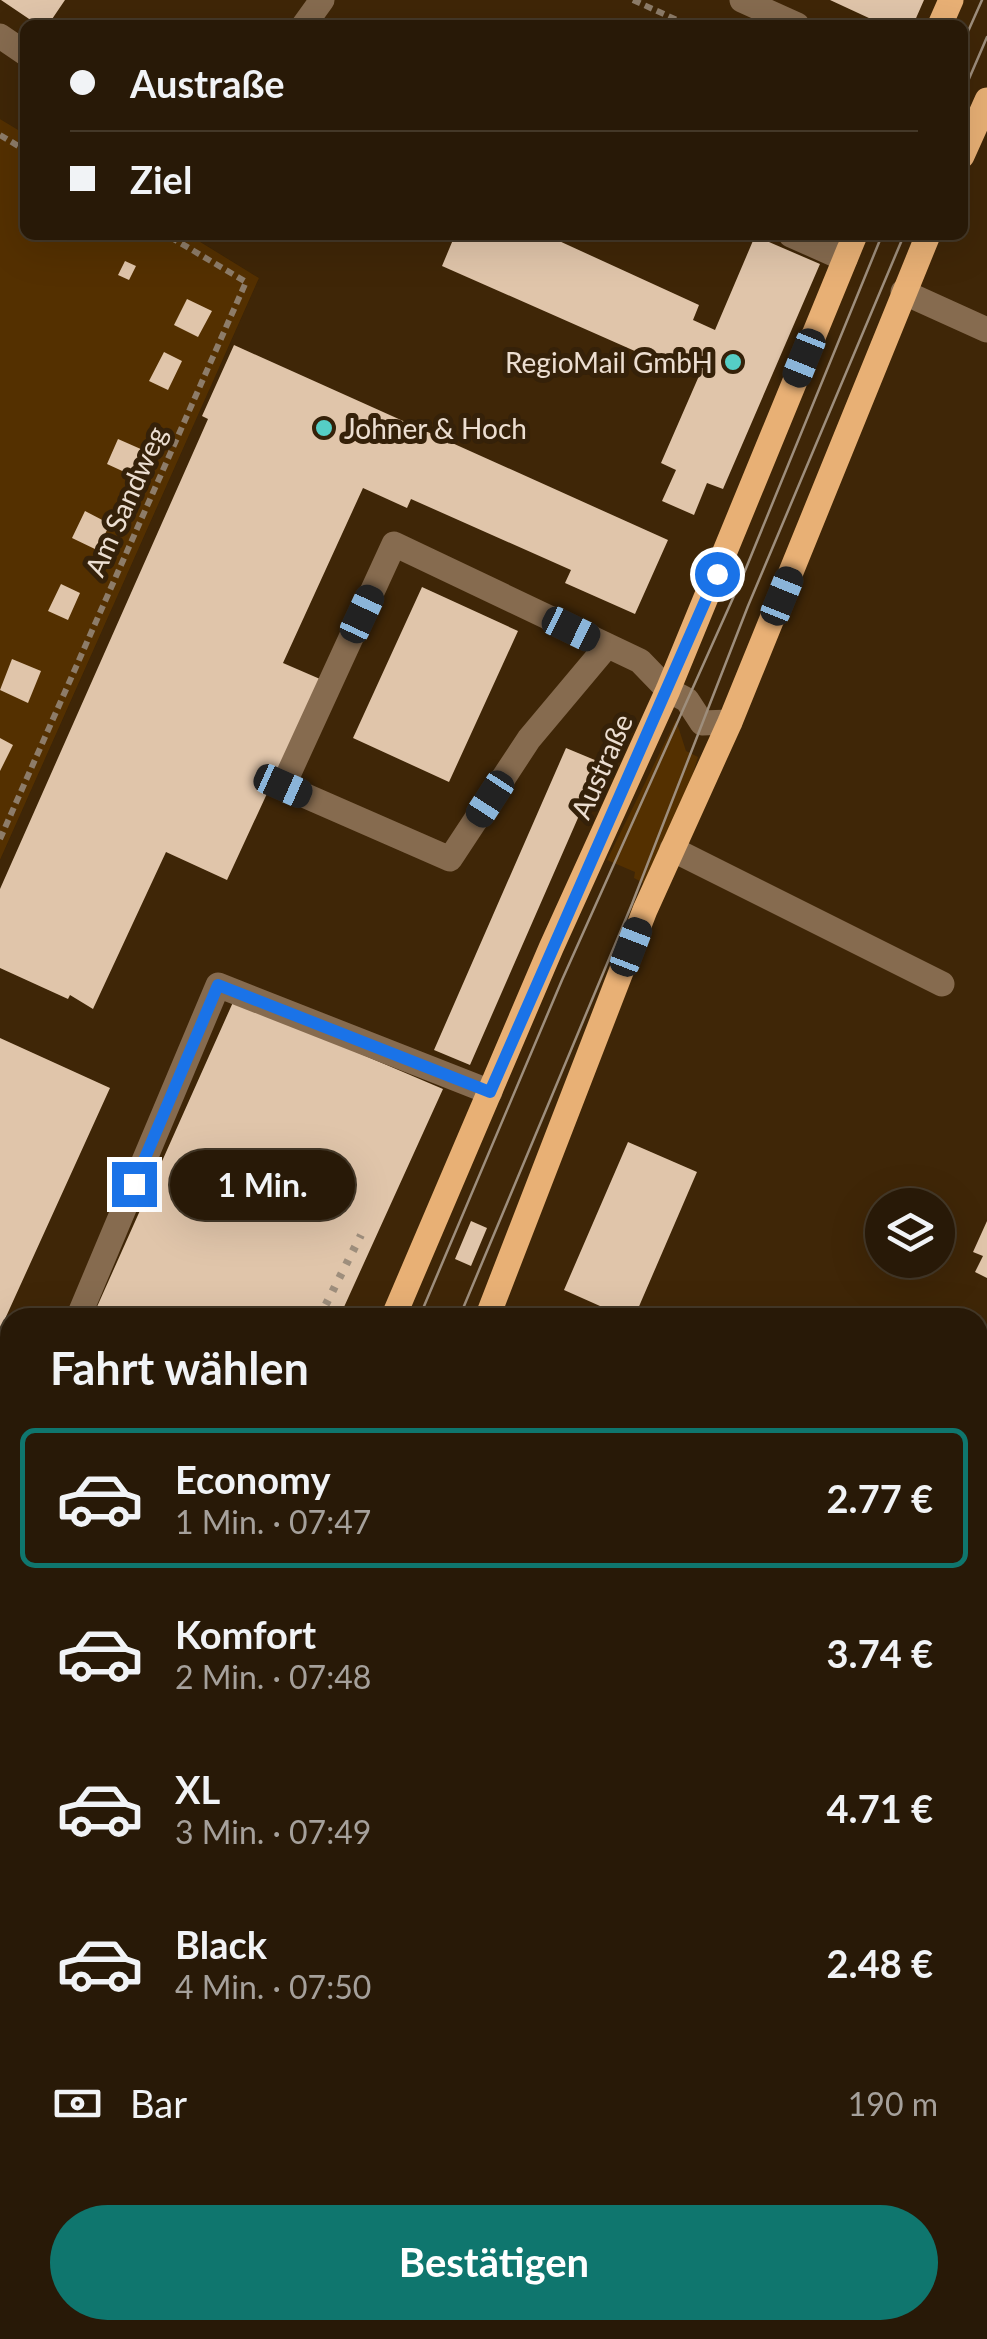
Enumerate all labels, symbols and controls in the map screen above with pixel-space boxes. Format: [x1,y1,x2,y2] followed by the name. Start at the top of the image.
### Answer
[130,60,285,106] text: Austraße
[130,156,192,202] text: Ziel
[779,325,829,391] car
[505,345,713,379] place label: RegioMail GmbH
[722,351,744,373] marker: RegioMail GmbH
[344,411,527,445] place label: Johner & Hoch
[313,417,335,439] marker: Johner & Hoch
[77,421,173,581] street label: Am Sandweg
[695,552,740,597] route start
[757,563,807,629] car
[336,580,388,648] car
[537,602,605,656] car
[563,708,639,824] street label: Austraße
[249,760,317,812] car
[461,766,519,832] car
[606,914,656,980] car
[169,1149,354,1219] callout: 1 Min.
[112,1162,157,1207] route end
[217,1165,308,1204] text: 1 Min.
[865,1188,955,1278] map controls
[865,1188,955,1278] button: layers
[50,1341,309,1395] text: Fahrt wählen
[55,1453,145,1543] icon: car
[175,1456,330,1502] text: Economy
[827,1475,933,1521] text: 2.77 €
[175,1502,371,1541] text: 1 Min. · 07:47
[55,1608,145,1698] icon: car
[175,1611,316,1657] text: Komfort
[827,1630,933,1676] text: 3.74 €
[175,1657,371,1696] text: 2 Min. · 07:48
[55,1763,145,1853] icon: car
[175,1766,220,1812] text: XL
[827,1785,933,1831] text: 4.71 €
[175,1812,371,1851] text: 3 Min. · 07:49
[55,1918,145,2008] icon: car
[175,1921,267,1967] text: Black
[827,1940,933,1986] text: 2.48 €
[175,1967,371,2006] text: 4 Min. · 07:50
[50,2076,105,2131] icon: cash
[130,2080,187,2126] text: Bar
[848,2084,938,2123] text: 190 m
[50,2205,938,2320] button: Bestätigen

